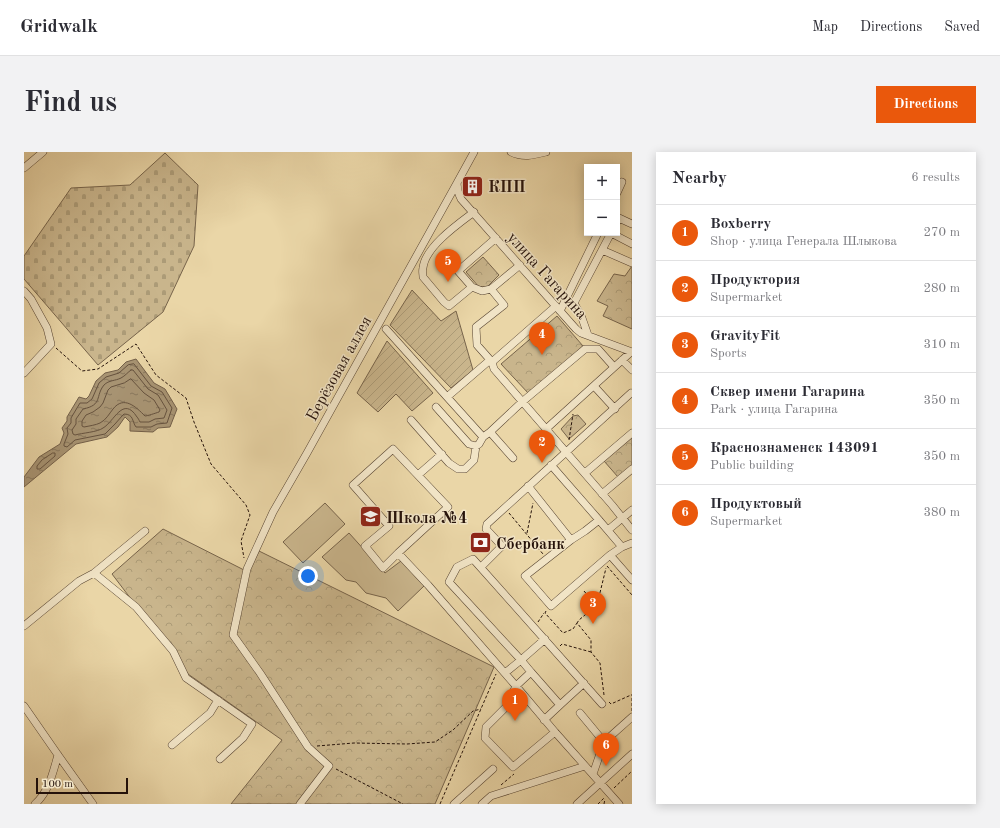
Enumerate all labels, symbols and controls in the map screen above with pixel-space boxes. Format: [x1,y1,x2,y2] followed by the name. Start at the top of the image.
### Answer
[20,18,98,37] text: Gridwalk
[812,20,838,34] text: Map
[860,20,922,34] text: Directions
[944,20,980,34] text: Saved
[876,86,976,123] button: Directions
[24,90,117,118] text: Find us
[584,164,620,236] map controls
[584,164,620,200] button: +
[672,170,727,187] text: Nearby
[911,171,960,184] text: 6 results
[459,173,485,199] building icon: КПП
[488,180,526,196] place label: КПП
[584,200,620,236] button: −
[710,217,771,232] text: Boxberry
[681,226,689,239] text: 1
[923,226,960,239] text: 270 m
[504,230,590,323] street label: улица Гагарина
[710,235,897,248] text: Shop · улица Генерала Шлыкова
[435,249,461,282] pin: 5
[710,273,800,288] text: Продуктория
[681,282,689,295] text: 2
[923,282,960,295] text: 280 m
[710,291,782,304] text: Supermarket
[304,314,375,424] street label: Берёзовая аллея
[529,322,555,355] pin: 4
[710,329,780,344] text: GravityFit
[681,338,689,351] text: 3
[923,338,960,351] text: 310 m
[710,347,747,360] text: Sports
[710,385,865,400] text: Сквер имени Гагарина
[681,394,689,407] text: 4
[923,394,960,407] text: 350 m
[710,403,838,416] text: Park · улица Гагарина
[529,430,555,463] pin: 2
[710,441,879,456] text: Краснознаменск 143091
[681,450,689,463] text: 5
[923,450,960,463] text: 350 m
[710,459,794,472] text: Public building
[710,497,802,512] text: Продуктовый
[357,504,383,530] school or university icon: Школа №4
[681,506,689,519] text: 6
[923,506,960,519] text: 380 m
[386,511,467,527] place label: Школа №4
[710,515,782,528] text: Supermarket
[468,530,494,556] bank icon: Сбербанк
[496,537,565,553] place label: Сбербанк
[298,566,318,586] your location
[580,591,606,624] pin: 3
[502,688,528,721] pin: 1
[593,733,619,766] pin: 6
[36,776,128,795] scale bar
[42,779,73,790] text: 100 m

